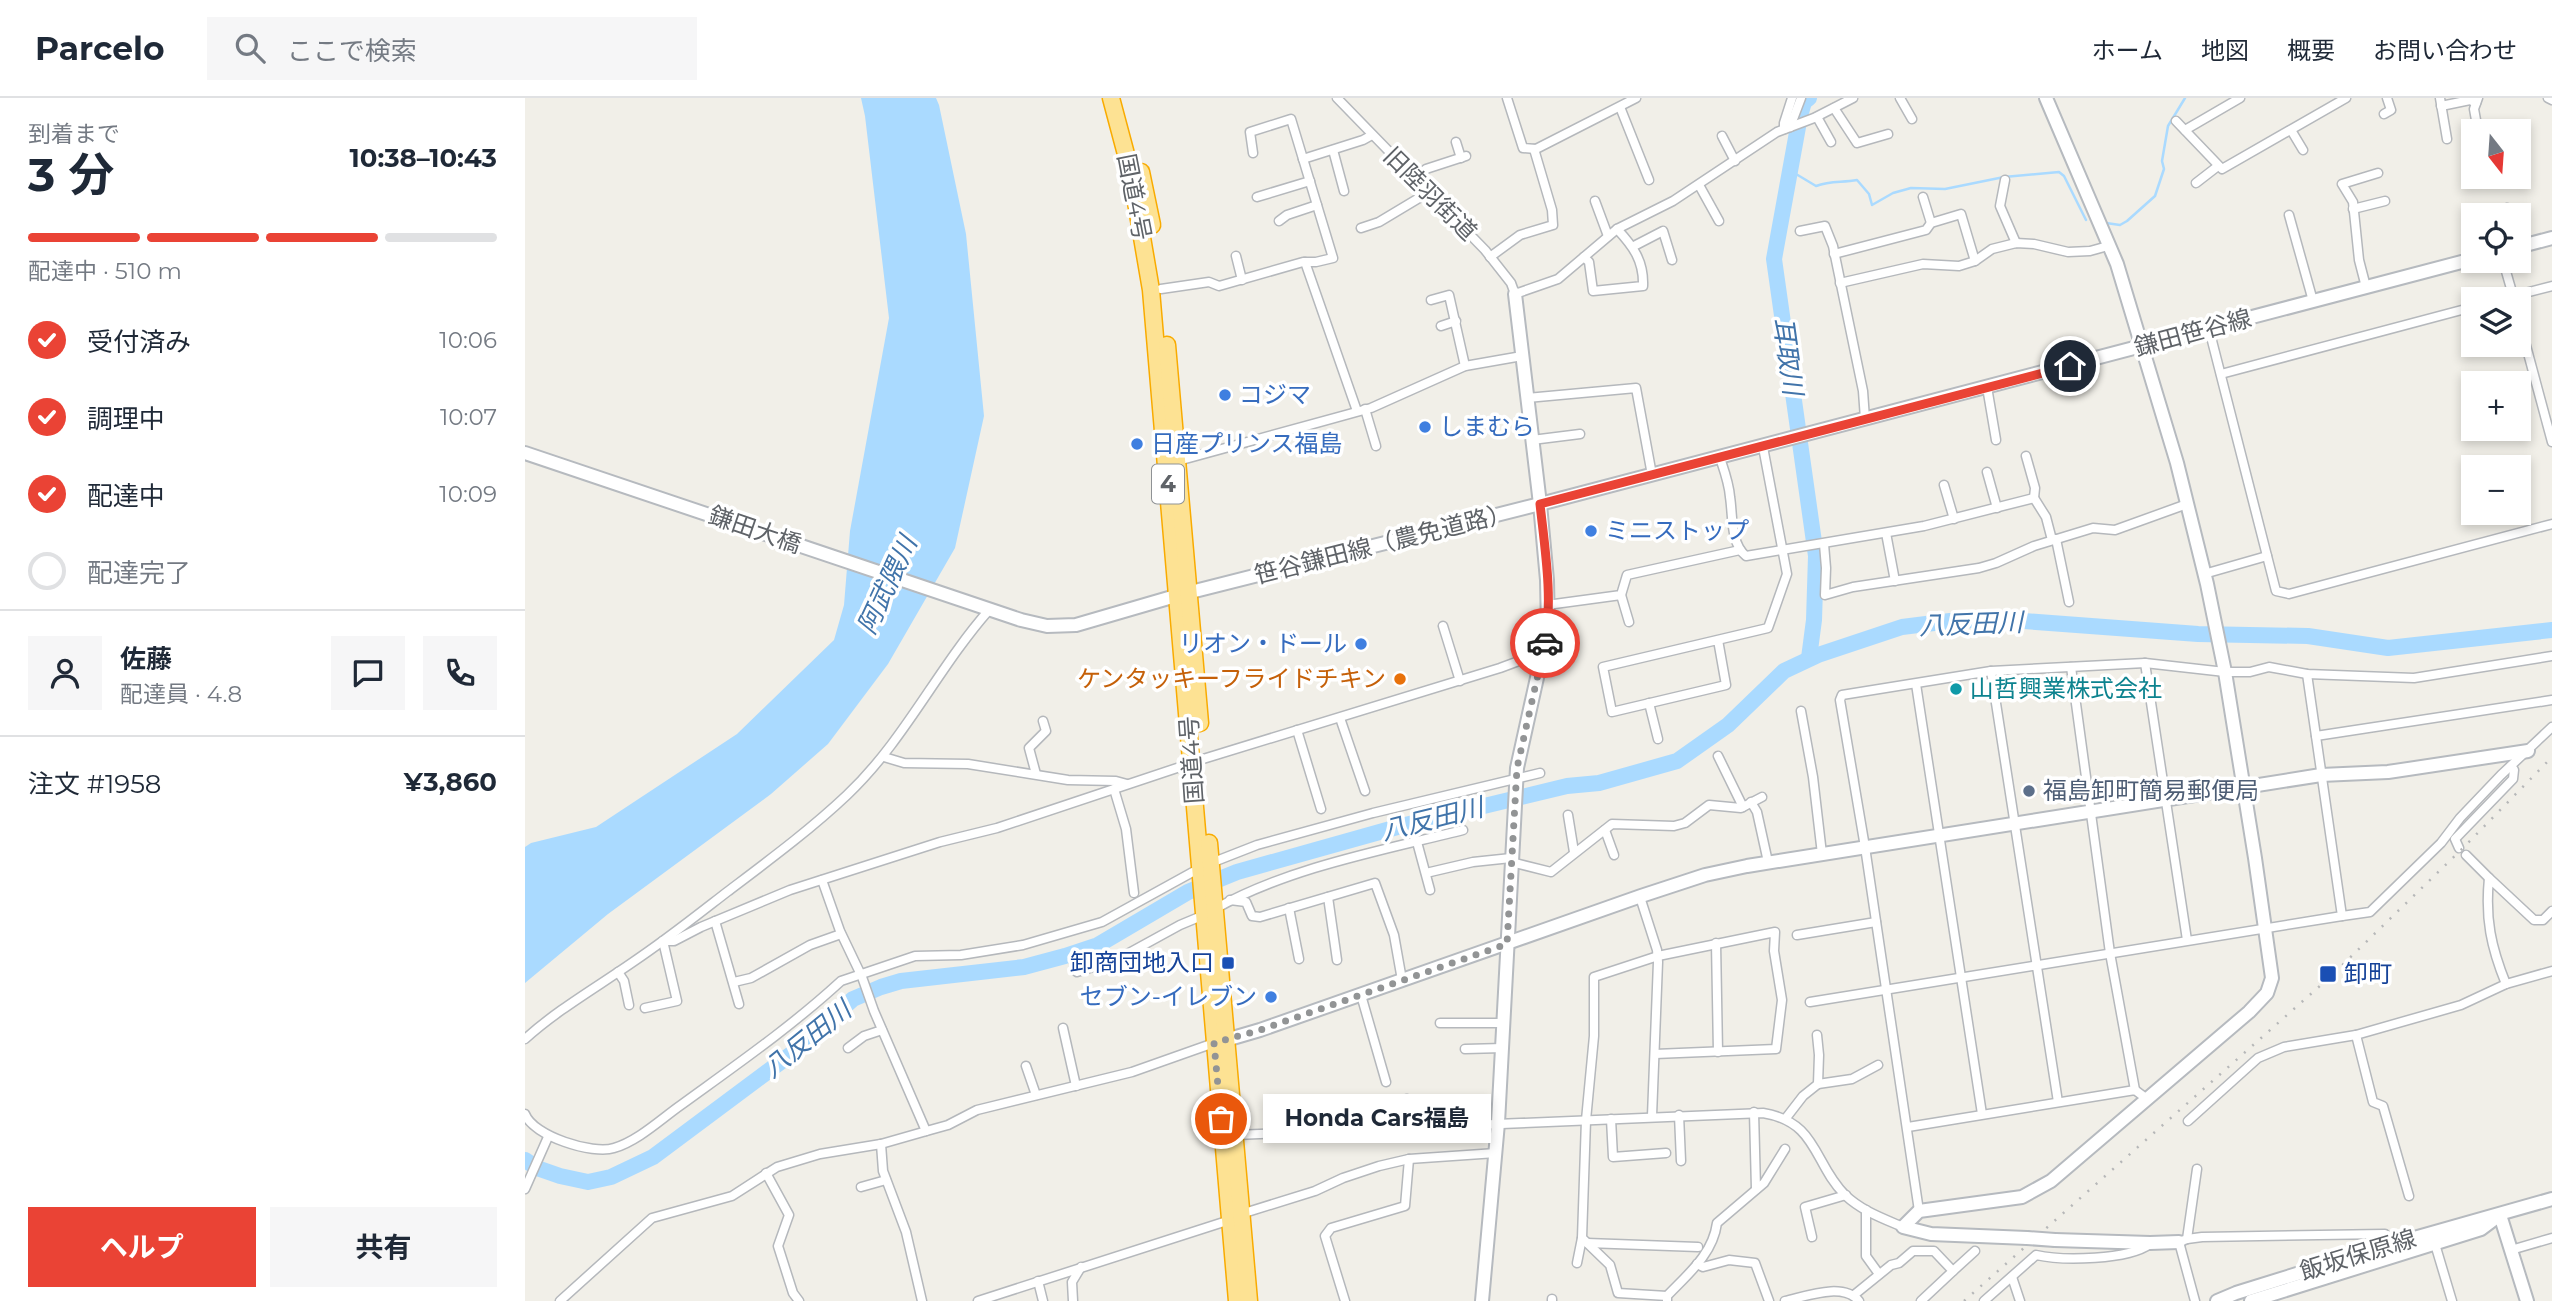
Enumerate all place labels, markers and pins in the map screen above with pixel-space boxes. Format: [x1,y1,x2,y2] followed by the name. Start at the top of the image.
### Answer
[2040,336,2100,396] pin
[1239,380,1311,409] place label: コジマ
[1217,387,1233,403] marker: コジマ
[1439,412,1535,441] place label: しまむら
[1417,419,1433,435] marker: しまむら
[1151,429,1343,458] place label: 日産プリンス福島
[1129,436,1145,452] marker: 日産プリンス福島
[1605,516,1749,545] place label: ミニストップ
[1583,523,1599,539] marker: ミニストップ
[1179,629,1347,658] place label: リオン・ドール
[1353,636,1369,652] marker: リオン・ドール
[1077,664,1386,693] place label: ケンタッキーフライドチキン
[1392,671,1408,687] marker: ケンタッキーフライドチキン
[1970,674,2162,703] place label: 山哲興業株式会社
[1948,681,1964,697] marker: 山哲興業株式会社
[2043,776,2259,805] place label: 福島卸町簡易郵便局
[2021,783,2037,799] marker: 福島卸町簡易郵便局
[1070,948,1214,977] place label: 卸商団地入口
[1220,955,1236,971] marker: 卸商団地入口
[2344,959,2392,988] place label: 卸町
[2318,964,2338,984] marker: 卸町
[1080,982,1257,1011] place label: セブン-イレブン
[1263,989,1279,1005] marker: セブン-イレブン
[1191,1089,1251,1149] pin
[1263,1094,1491,1144] callout: Honda Cars福島

